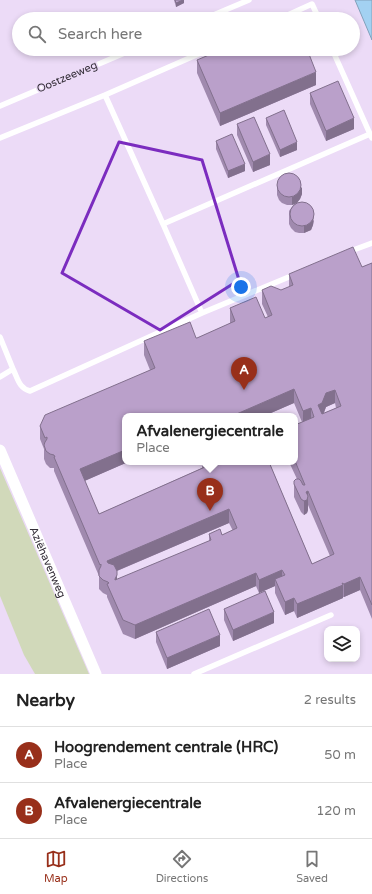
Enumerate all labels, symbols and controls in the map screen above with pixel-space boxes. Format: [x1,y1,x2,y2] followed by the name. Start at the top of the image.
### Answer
[12,12,360,56] search box
[26,23,48,45] icon: search
[58,25,142,43] text: Search here
[35,58,99,96] street label: Oostzeeweg
[231,277,251,297] your location
[231,357,257,390] pin: A
[122,413,298,465] popup
[136,422,284,440] text: Afvalenergiecentrale
[136,440,170,456] text: Place
[197,478,223,511] pin: B
[27,525,69,600] street label: Aziëhavenweg
[324,626,360,662] map controls
[324,626,360,662] button: layers
[16,690,75,711] text: Nearby
[304,692,356,708] text: 2 results
[54,738,278,756] text: Hoogrendement centrale (HRC)
[24,747,34,763] text: A
[324,747,356,763] text: 50 m
[54,756,87,772] text: Place
[54,794,201,812] text: Afvalenergiecentrale
[24,803,34,819] text: B
[316,803,356,819] text: 120 m
[54,812,87,828] text: Place
[44,848,68,885] tab: Map
[156,848,208,885] tab: Directions
[296,848,328,885] tab: Saved

